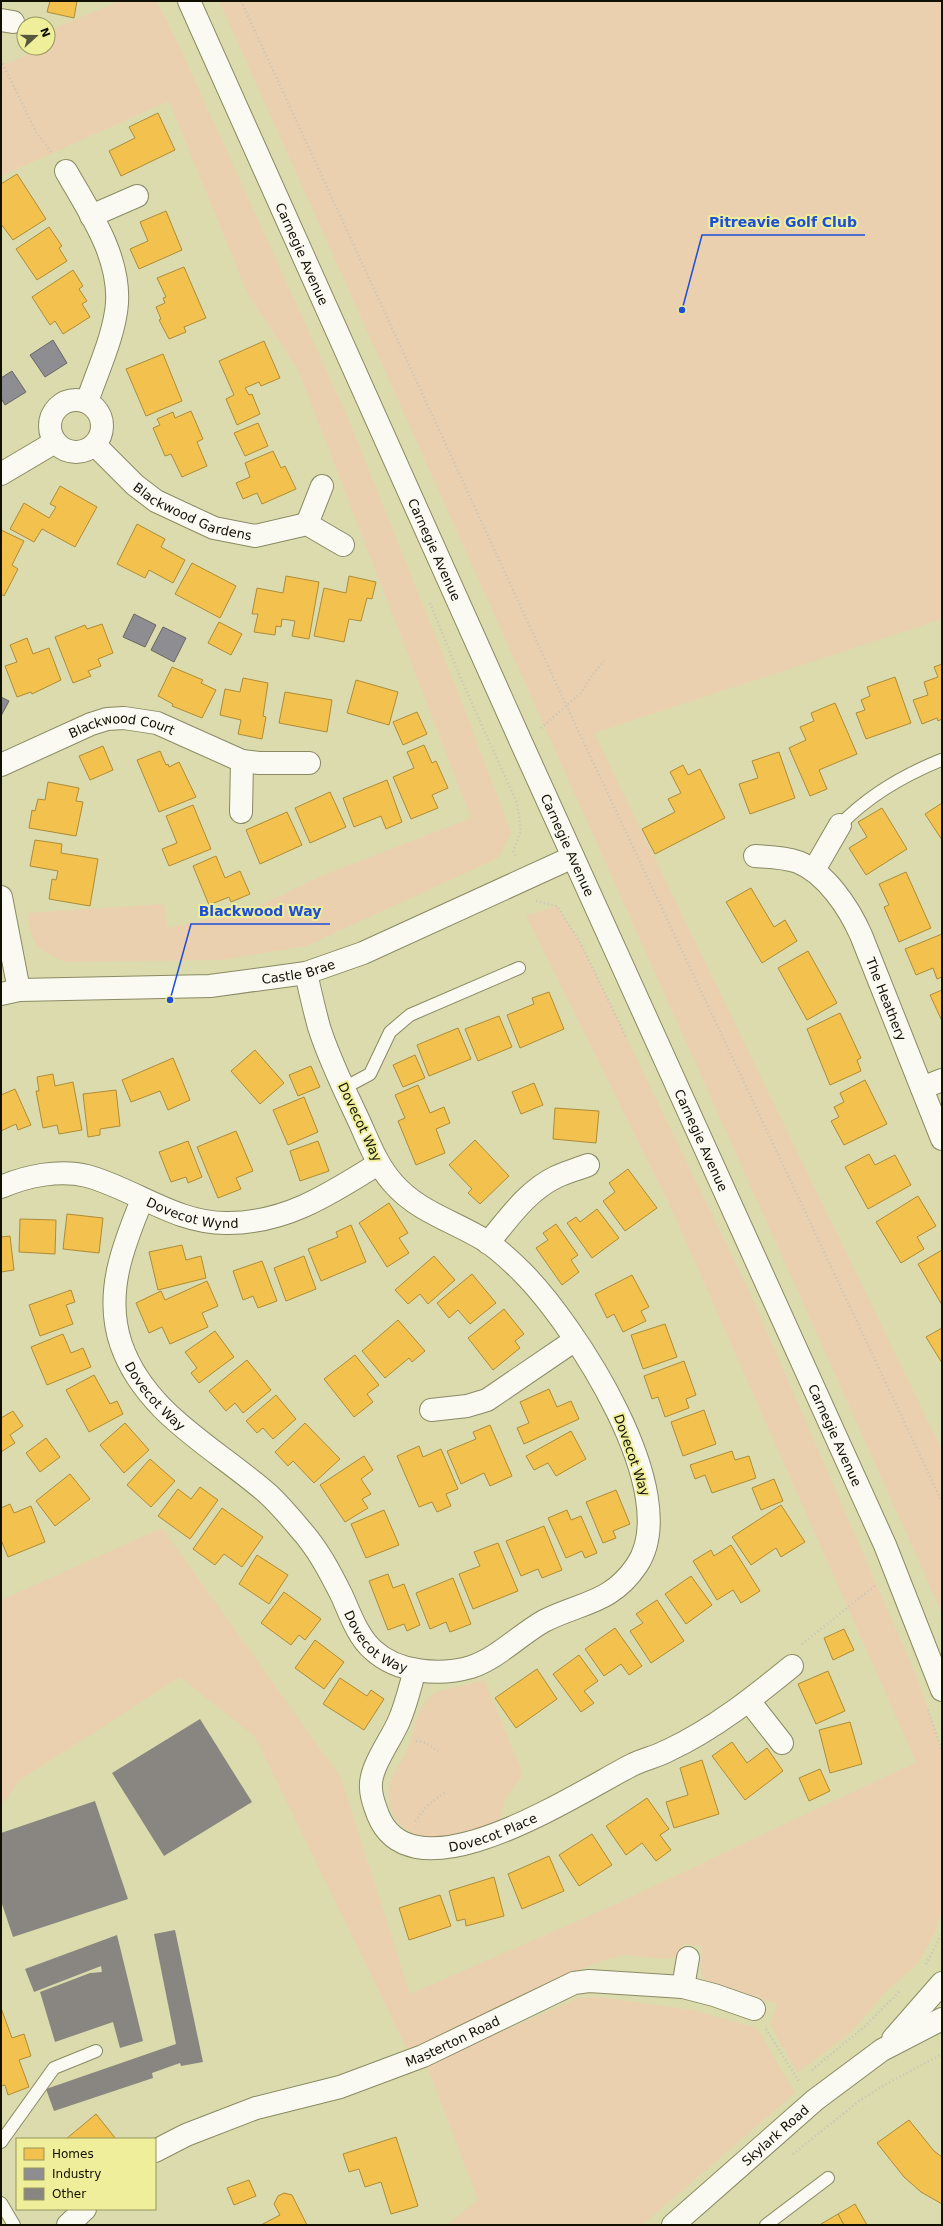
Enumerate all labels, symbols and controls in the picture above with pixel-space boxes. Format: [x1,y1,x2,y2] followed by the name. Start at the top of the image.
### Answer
[16,16,56,56] north arrow
[37,26,53,39] text: N
[273,200,332,307] street label: Carnegie Avenue
[702,209,865,235] callout: Pitreavie Golf Club
[709,214,857,230] text: Pitreavie Golf Club
[131,479,253,543] street label: Blackwood Gardens
[405,496,464,603] street label: Carnegie Avenue
[66,710,177,741] street label: Blackwood Court
[538,791,597,898] street label: Carnegie Avenue
[191,898,330,924] callout: Blackwood Way
[199,903,321,919] text: Blackwood Way
[863,954,910,1043] street label: The Heathery
[261,956,337,986] street label: Castle Brae
[335,1080,385,1164] street label: Dovecot Way
[672,1086,731,1194] street label: Carnegie Avenue
[144,1194,239,1231] street label: Dovecot Wynd
[122,1359,189,1434] street label: Dovecot Way
[805,1382,865,1489] street label: Carnegie Avenue
[611,1412,653,1498] street label: Dovecot Way
[342,1608,410,1675] street label: Dovecot Way
[447,1810,539,1854] street label: Dovecot Place
[403,2013,502,2069] street label: Masterton Road
[738,2102,812,2169] street label: Skylark Road
[16,2138,156,2210] legend
[52,2147,94,2161] text: Homes
[52,2167,101,2181] text: Industry
[52,2187,86,2201] text: Other

